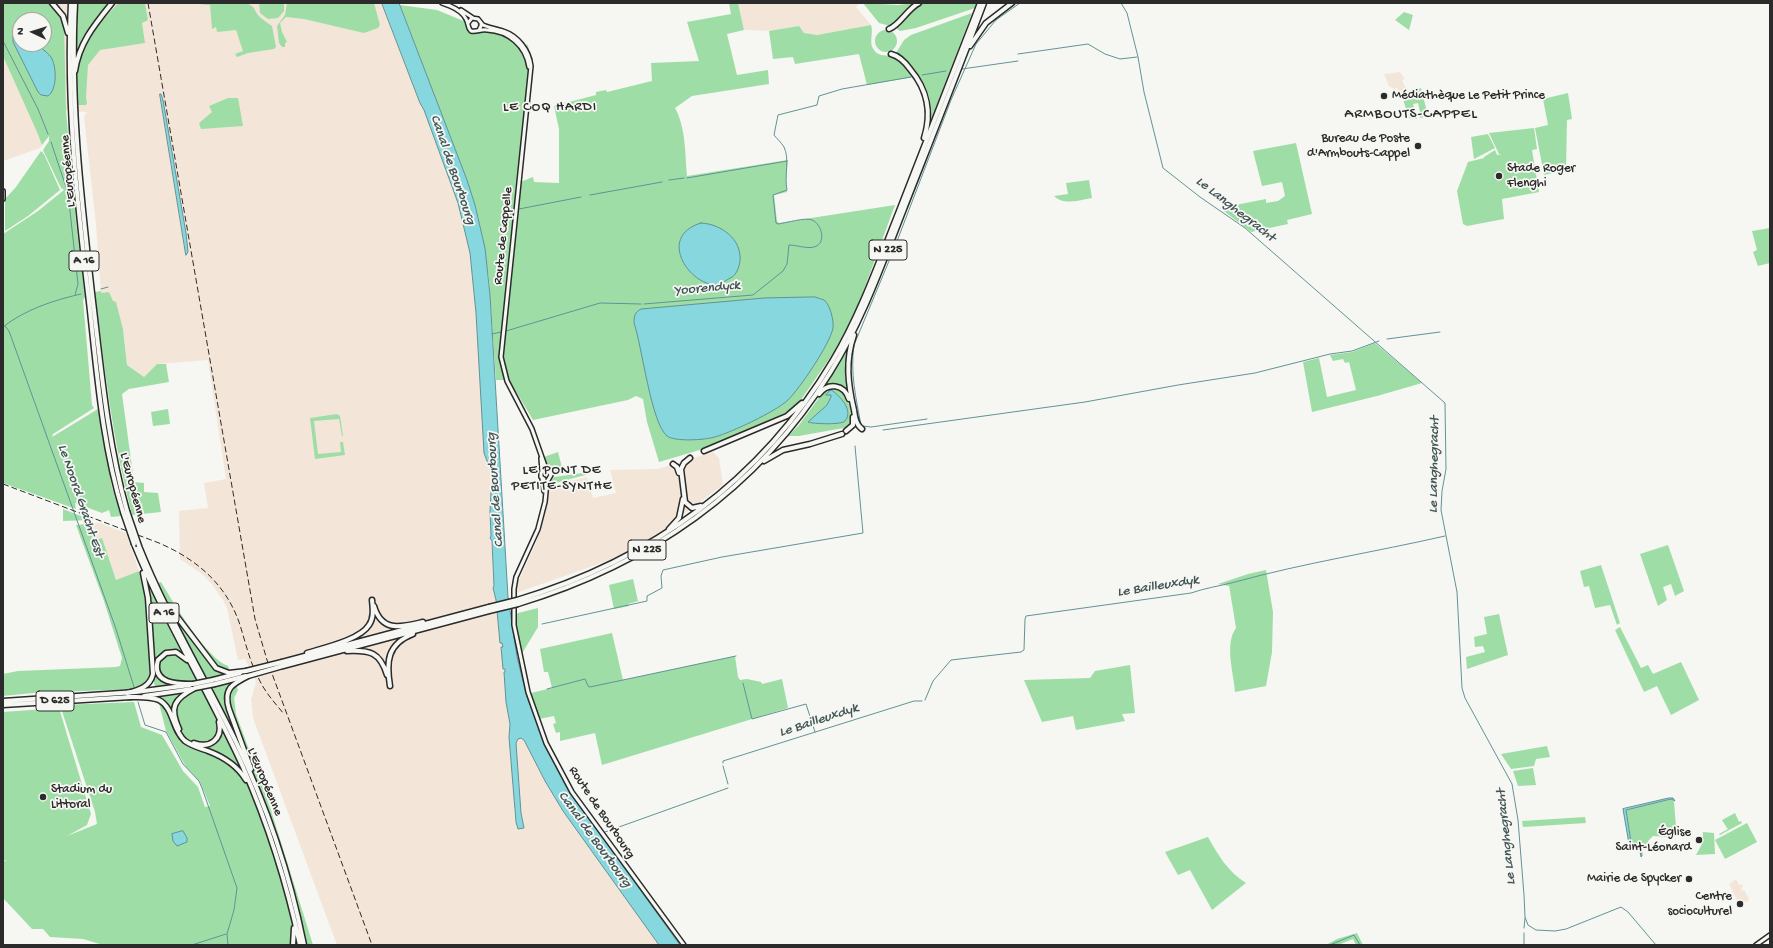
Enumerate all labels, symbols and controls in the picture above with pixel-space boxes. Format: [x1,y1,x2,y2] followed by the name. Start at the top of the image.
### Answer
[12,12,52,52] north arrow
[15,27,27,35] text: N
[1392,88,1545,104] place label: Médiathèque Le Petit Prince
[1379,91,1389,101] marker: Médiathèque Le Petit Prince
[503,100,597,116] district label: LE COQ HARDI
[1344,106,1478,124] district label: ARMBOUTS-CAPPEL
[425,113,479,227] water label: Canal de Bourbourg
[1307,131,1410,162] place label: Bureau de Poste d'Armbouts-Cappel
[58,134,80,208] street label: L'Européenne
[1413,141,1423,151] marker: Bureau de Poste d'Armbouts-Cappel
[1507,161,1575,192] place label: Stade Roger Flenghi
[1494,171,1504,181] marker: Stade Roger Flenghi
[1192,174,1278,246] water label: Le Langhegracht
[491,186,517,286] street label: Route de Cappelle
[869,240,907,260] road number: N 225
[69,251,99,271] road number: A 16
[673,278,741,300] water label: Yoorendyck
[1426,417,1444,513] water label: Le Langhegracht
[484,432,508,548] water label: Canal de Bourbourg
[53,442,107,560] water label: Le Noord Gracht Est
[115,451,149,525] street label: L'Européenne
[512,463,612,496] district label: LE PONT DE PETITE-SYNTHE
[628,540,666,560] road number: N 225
[1116,572,1200,602] water label: Le Bailleuxdyk
[149,603,179,623] road number: A 16
[36,691,74,711] road number: D 625
[777,700,861,742] water label: Le Bailleuxdyk
[243,746,285,818] street label: L'Européenne
[564,764,638,862] street label: Route de Bourbourg
[51,782,112,813] place label: Stadium du Littoral
[1494,788,1520,886] water label: Le Langhegracht
[553,789,635,891] water label: Canal de Bourbourg
[38,792,48,802] marker: Stadium du Littoral
[1616,825,1691,856] place label: Église Saint-Léonard
[1694,835,1704,845] marker: Église Saint-Léonard
[1587,871,1681,887] place label: Mairie de Spycker
[1684,874,1694,884] marker: Mairie de Spycker
[1668,889,1732,920] place label: Centre socioculturel
[1735,899,1745,909] marker: Centre socioculturel

